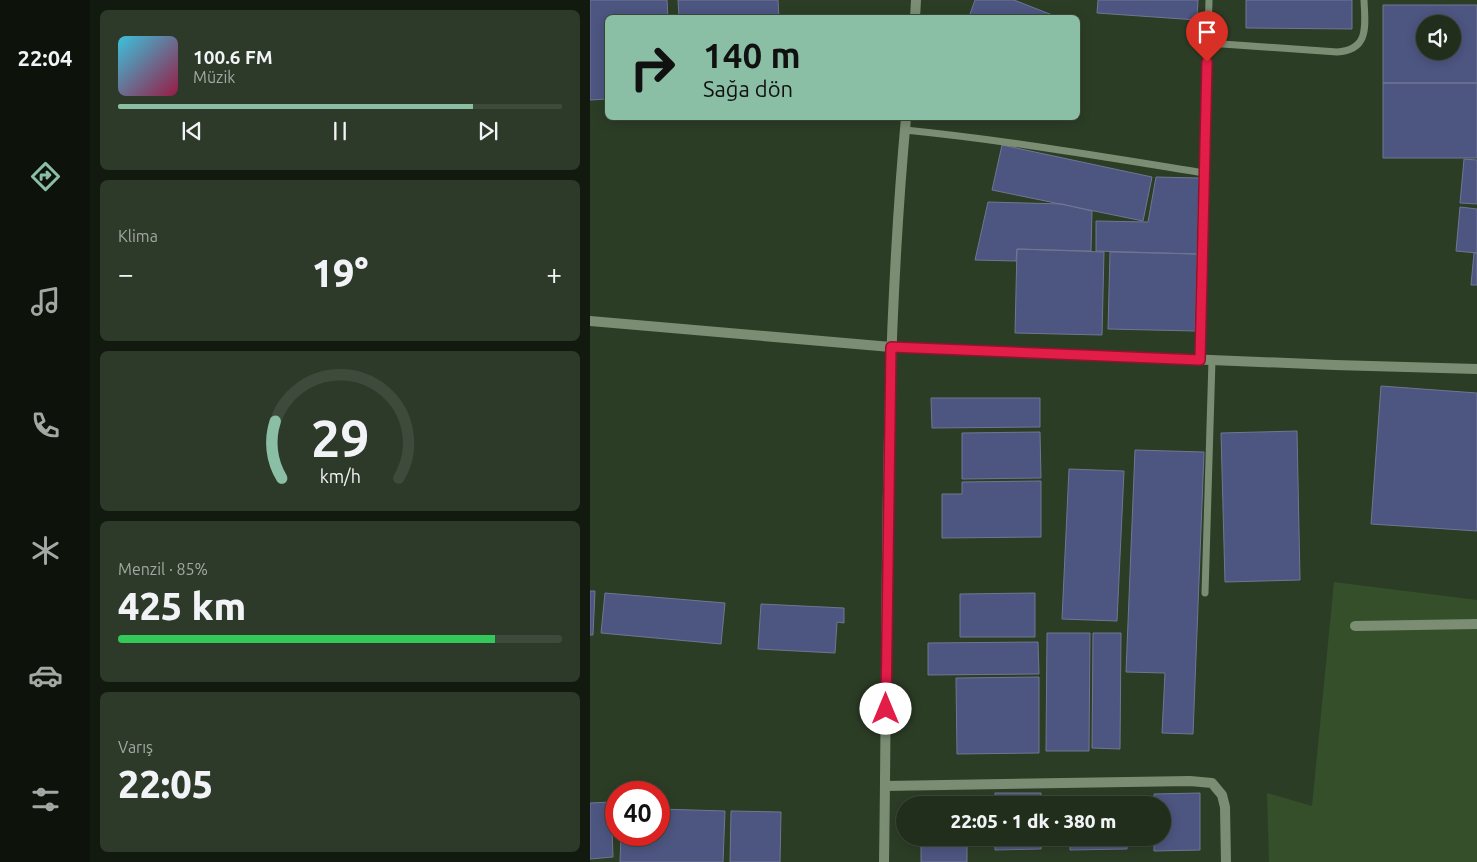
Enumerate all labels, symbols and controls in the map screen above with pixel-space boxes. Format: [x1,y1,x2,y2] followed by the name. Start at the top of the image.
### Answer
[1186,11,1228,62] pin
[1416,15,1461,60] map controls
[1416,15,1461,60] button: sound
[1193,18,1221,46] icon: arrive
[620,35,685,100] icon: right
[703,35,801,75] text: 140 m
[17,45,73,70] text: 22:04
[193,46,273,68] text: 100.6 FM
[193,68,235,86] text: Müzik
[703,76,793,101] text: Sağa dön
[178,117,206,145] icon: previous
[326,117,354,145] icon: pause
[474,117,502,145] icon: next
[28,159,63,194] icon: directions
[118,227,158,245] text: Klima
[312,252,368,294] text: 19°
[118,258,134,289] text: −
[546,258,562,289] text: +
[28,284,63,319] icon: music
[28,408,63,443] icon: phone
[311,409,369,467] text: 29
[319,466,361,486] text: km/h
[28,533,63,568] icon: climate
[118,560,208,578] text: Menzil · 85%
[118,585,246,627] text: 425 km
[28,658,63,693] icon: car
[859,682,911,734] position arrow
[118,738,153,756] text: Varış
[118,763,213,805] text: 22:05
[605,781,670,846] speed limit sign: 40
[28,782,63,817] icon: filters
[951,810,1116,832] text: 22:05 · 1 dk · 380 m

